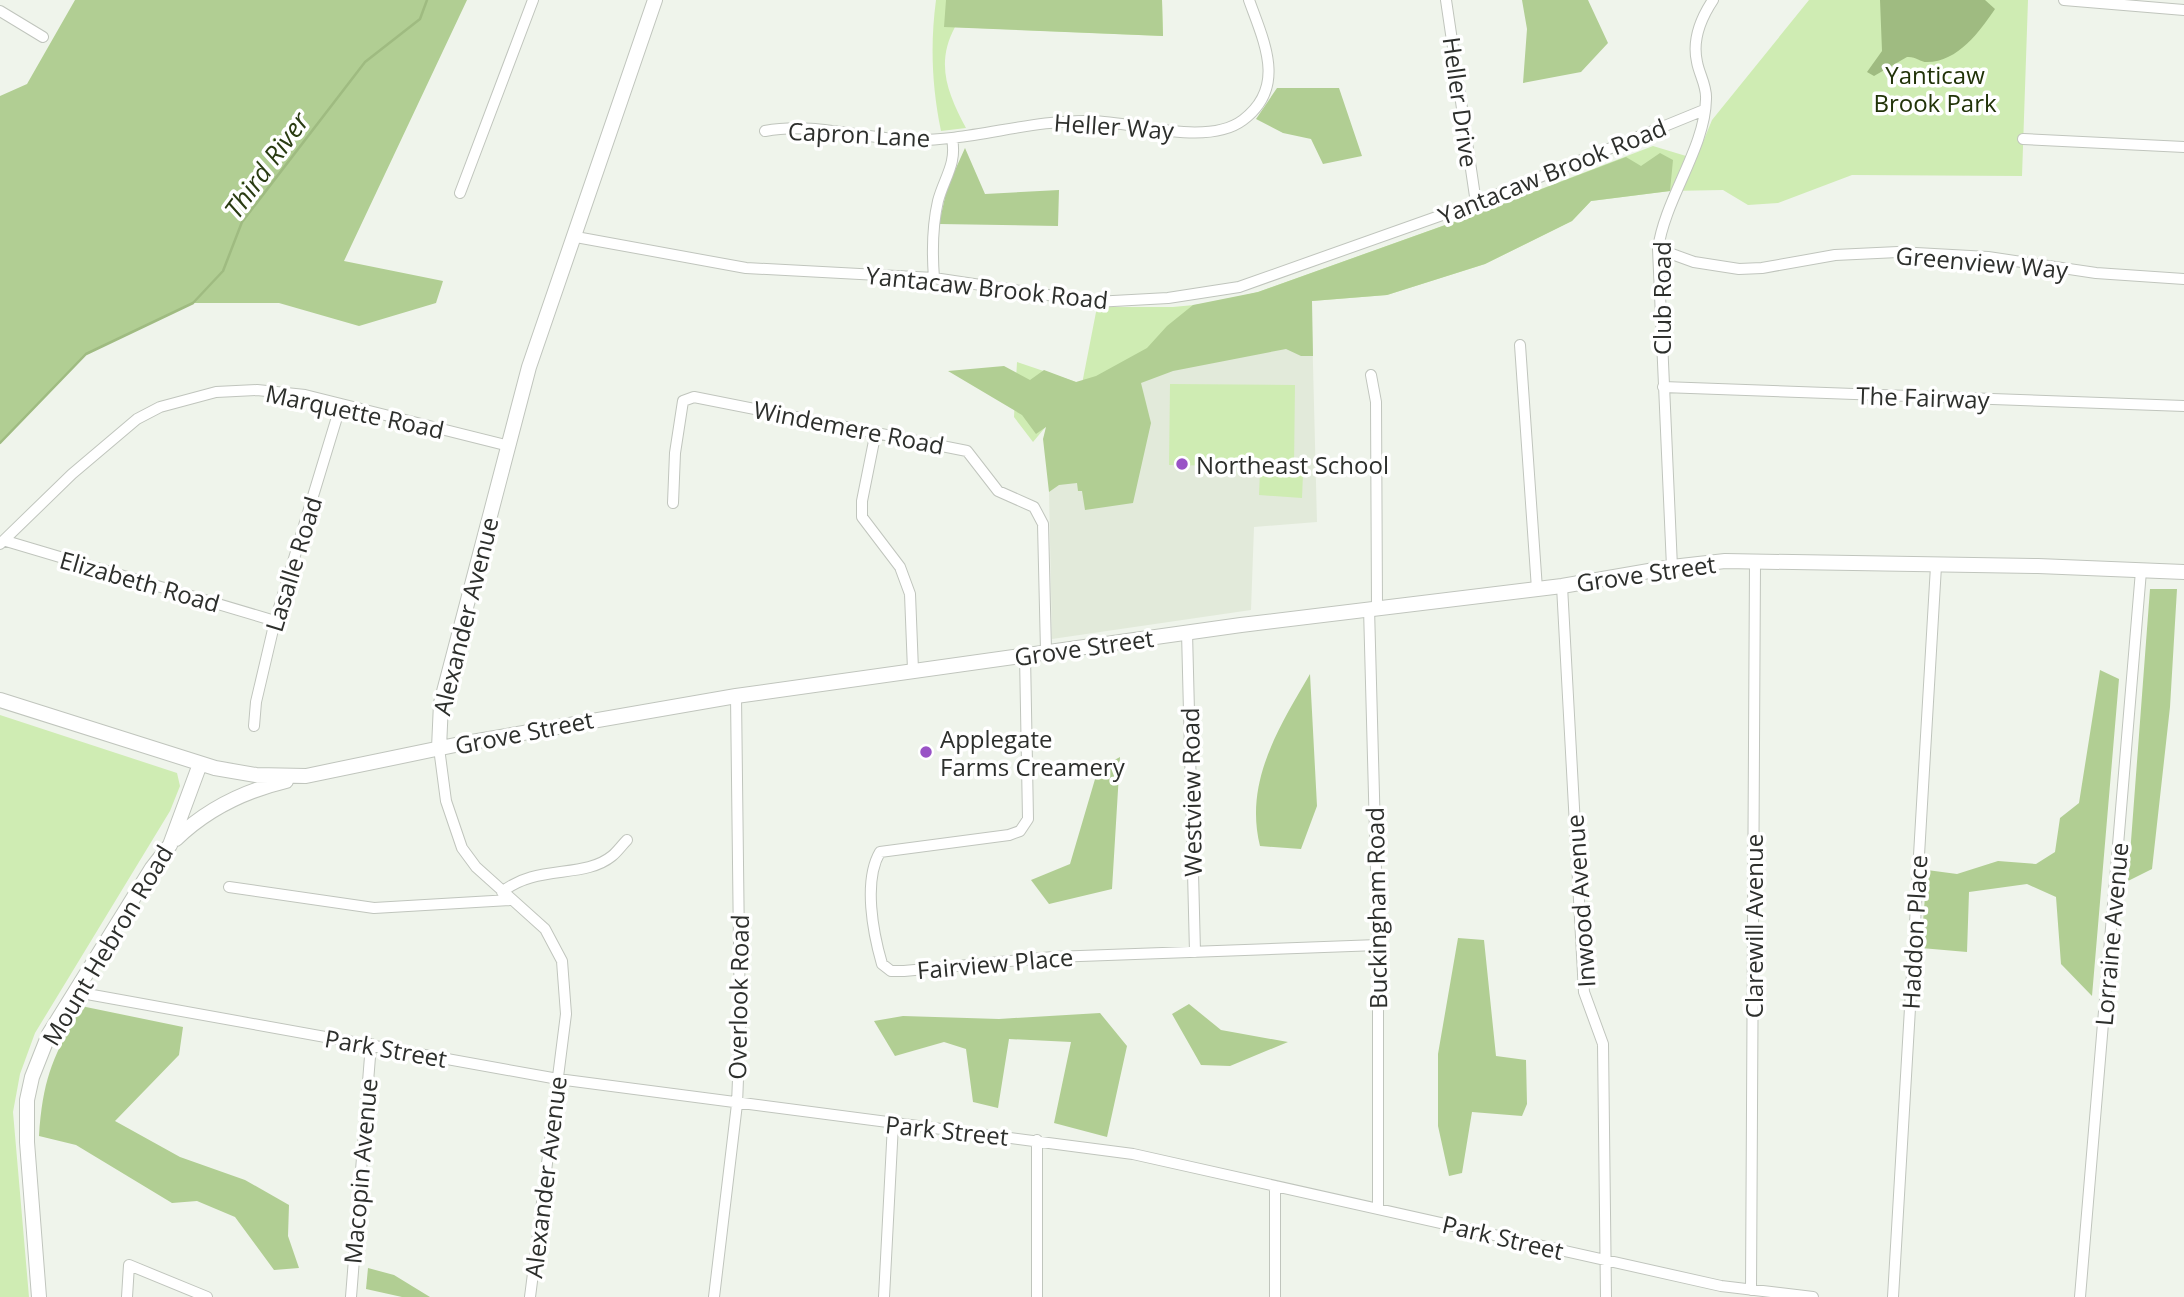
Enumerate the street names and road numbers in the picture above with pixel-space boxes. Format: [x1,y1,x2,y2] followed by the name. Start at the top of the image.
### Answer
[1436,35,1486,169] street label: Heller Drive
[1053,105,1176,147] street label: Heller Way
[1433,110,1671,232] street label: Yantacaw Brook Road
[787,114,931,154] street label: Capron Lane
[1894,238,2070,286] street label: Greenview Way
[1645,241,1678,355] street label: Club Road
[864,258,1110,316] street label: Yantacaw Brook Road
[263,376,447,446] street label: Marquette Road
[1856,378,1991,416] street label: The Fairway
[751,392,947,462] street label: Windemere Road
[257,492,329,636] street label: Lasalle Road
[424,513,506,719] street label: Alexander Avenue
[56,542,224,620] street label: Elizabeth Road
[1574,547,1718,599] street label: Grove Street
[1012,621,1156,673] street label: Grove Street
[452,702,596,762] street label: Grove Street
[1173,707,1209,877] street label: Westview Road
[1358,807,1394,1009] street label: Buckingham Road
[1557,813,1603,989] street label: Inwood Avenue
[1737,834,1770,1018] street label: Clarewill Avenue
[34,839,180,1051] street label: Mount Hebron Road
[2087,841,2135,1027] street label: Lorraine Avenue
[1893,854,1935,1010] street label: Haddon Place
[720,914,756,1080] street label: Overlook Road
[915,940,1075,986] street label: Fairview Place
[322,1021,450,1075] street label: Park Street
[516,1074,574,1280] street label: Alexander Avenue
[335,1077,385,1265] street label: Macopin Avenue
[884,1107,1010,1153] street label: Park Street
[1439,1207,1567,1267] street label: Park Street

